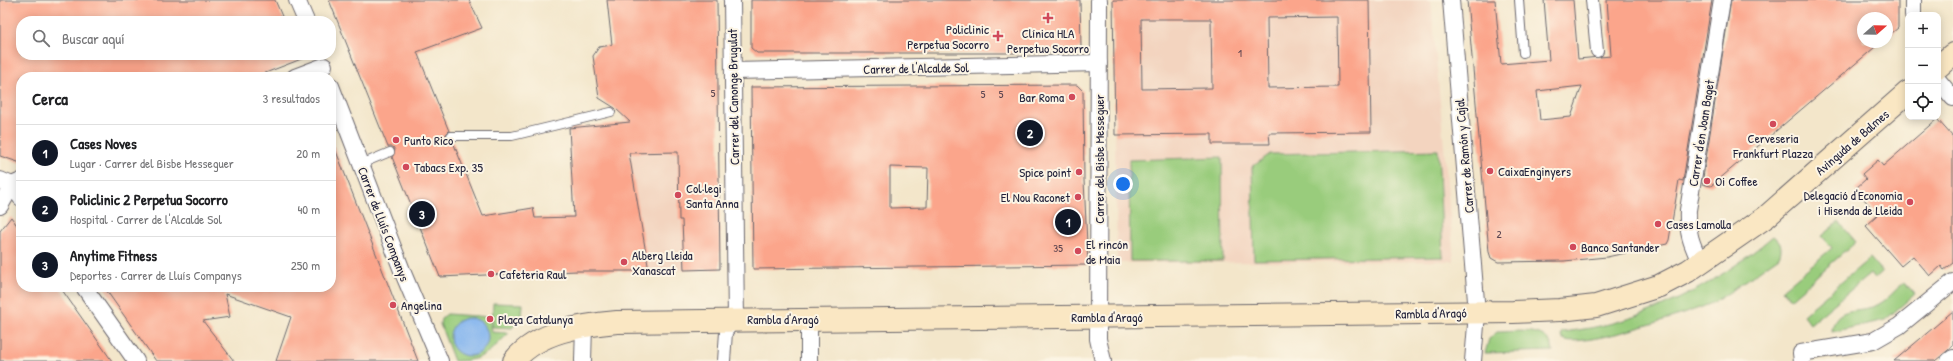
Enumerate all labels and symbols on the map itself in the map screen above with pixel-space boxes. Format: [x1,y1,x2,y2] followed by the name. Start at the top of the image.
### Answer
[1042,12,1054,24] marker: Clínica HLA Perpetuo Socorro
[1857,12,1893,48] north arrow
[907,20,989,53] place label: Policlinic Perpetua Socorro
[1007,24,1089,57] place label: Clínica HLA Perpetuo Socorro
[723,28,743,165] street label: Carrer del Canonge Brugulat
[992,30,1004,42] marker: Policlinic Perpetua Socorro
[1238,46,1242,60] house number: 1
[863,58,969,78] street label: Carrer de l'Alcalde Sol
[1684,78,1718,188] street label: Carrer d'en Joan Baget
[711,86,716,100] house number: 5
[981,87,986,101] house number: 5
[999,87,1004,101] house number: 5
[1019,88,1064,106] place label: Bar Roma
[1067,92,1077,102] marker: Bar Roma
[1090,94,1108,224] street label: Carrer del Bisbe Messeguer
[1450,97,1478,214] street label: Carrer de Ramón y Cajal
[1811,105,1893,179] street label: Avinguda de Balmes
[1017,118,1043,148] pin: 2
[1768,119,1778,129] marker: Cerveseria Frankfurt Plazza
[1732,129,1813,162] place label: Cerveseria Frankfurt Plazza
[404,131,453,149] place label: Punto Rico
[391,135,401,145] marker: Punto Rico
[414,158,483,176] place label: Tabacs Exp. 35
[401,162,411,172] marker: Tabacs Exp. 35
[1498,162,1571,180] place label: CaixaEnginyers
[1019,163,1072,181] place label: Spice point
[354,164,414,284] street label: Carrer de Lluís Companys
[1485,166,1495,176] marker: CaixaEnginyers
[1074,167,1084,177] marker: Spice point
[1715,172,1758,190] place label: Oi Coffee
[1113,174,1133,194] your location
[1702,176,1712,186] marker: Oi Coffee
[686,179,739,212] place label: Col·legi Santa Anna
[1804,186,1902,219] place label: Delegació d'Economia i Hisenda de Lleida
[1001,188,1071,206] place label: El Nou Raconet
[673,190,683,200] marker: Col·legi Santa Anna
[1073,192,1083,202] marker: El Nou Raconet
[1905,197,1915,207] marker: Delegació d'Economia i Hisenda de Lleida
[409,199,435,229] pin: 3
[1055,207,1081,237] pin: 1
[1666,215,1731,233] place label: Cases Lamolla
[1653,219,1663,229] marker: Cases Lamolla
[1496,227,1502,241] house number: 2
[1086,235,1128,268] place label: El rincón de Maia
[1581,238,1659,256] place label: Banco Santander
[1053,241,1063,255] house number: 35
[1568,242,1578,252] marker: Banco Santander
[632,246,693,279] place label: Alberg Lleida Xanascat
[1073,246,1083,256] marker: El rincón de Maia
[619,257,629,267] marker: Alberg Lleida Xanascat
[499,265,567,283] place label: Cafeteria Raul
[486,269,496,279] marker: Cafeteria Raul
[401,296,442,314] place label: Angelina
[388,300,398,310] marker: Angelina
[1395,303,1467,323] street label: Rambla d'Aragó
[1071,308,1143,326] street label: Rambla d'Aragó
[498,310,573,328] place label: Plaça Catalunya
[747,310,819,328] street label: Rambla d'Aragó
[485,314,495,324] marker: Plaça Catalunya

